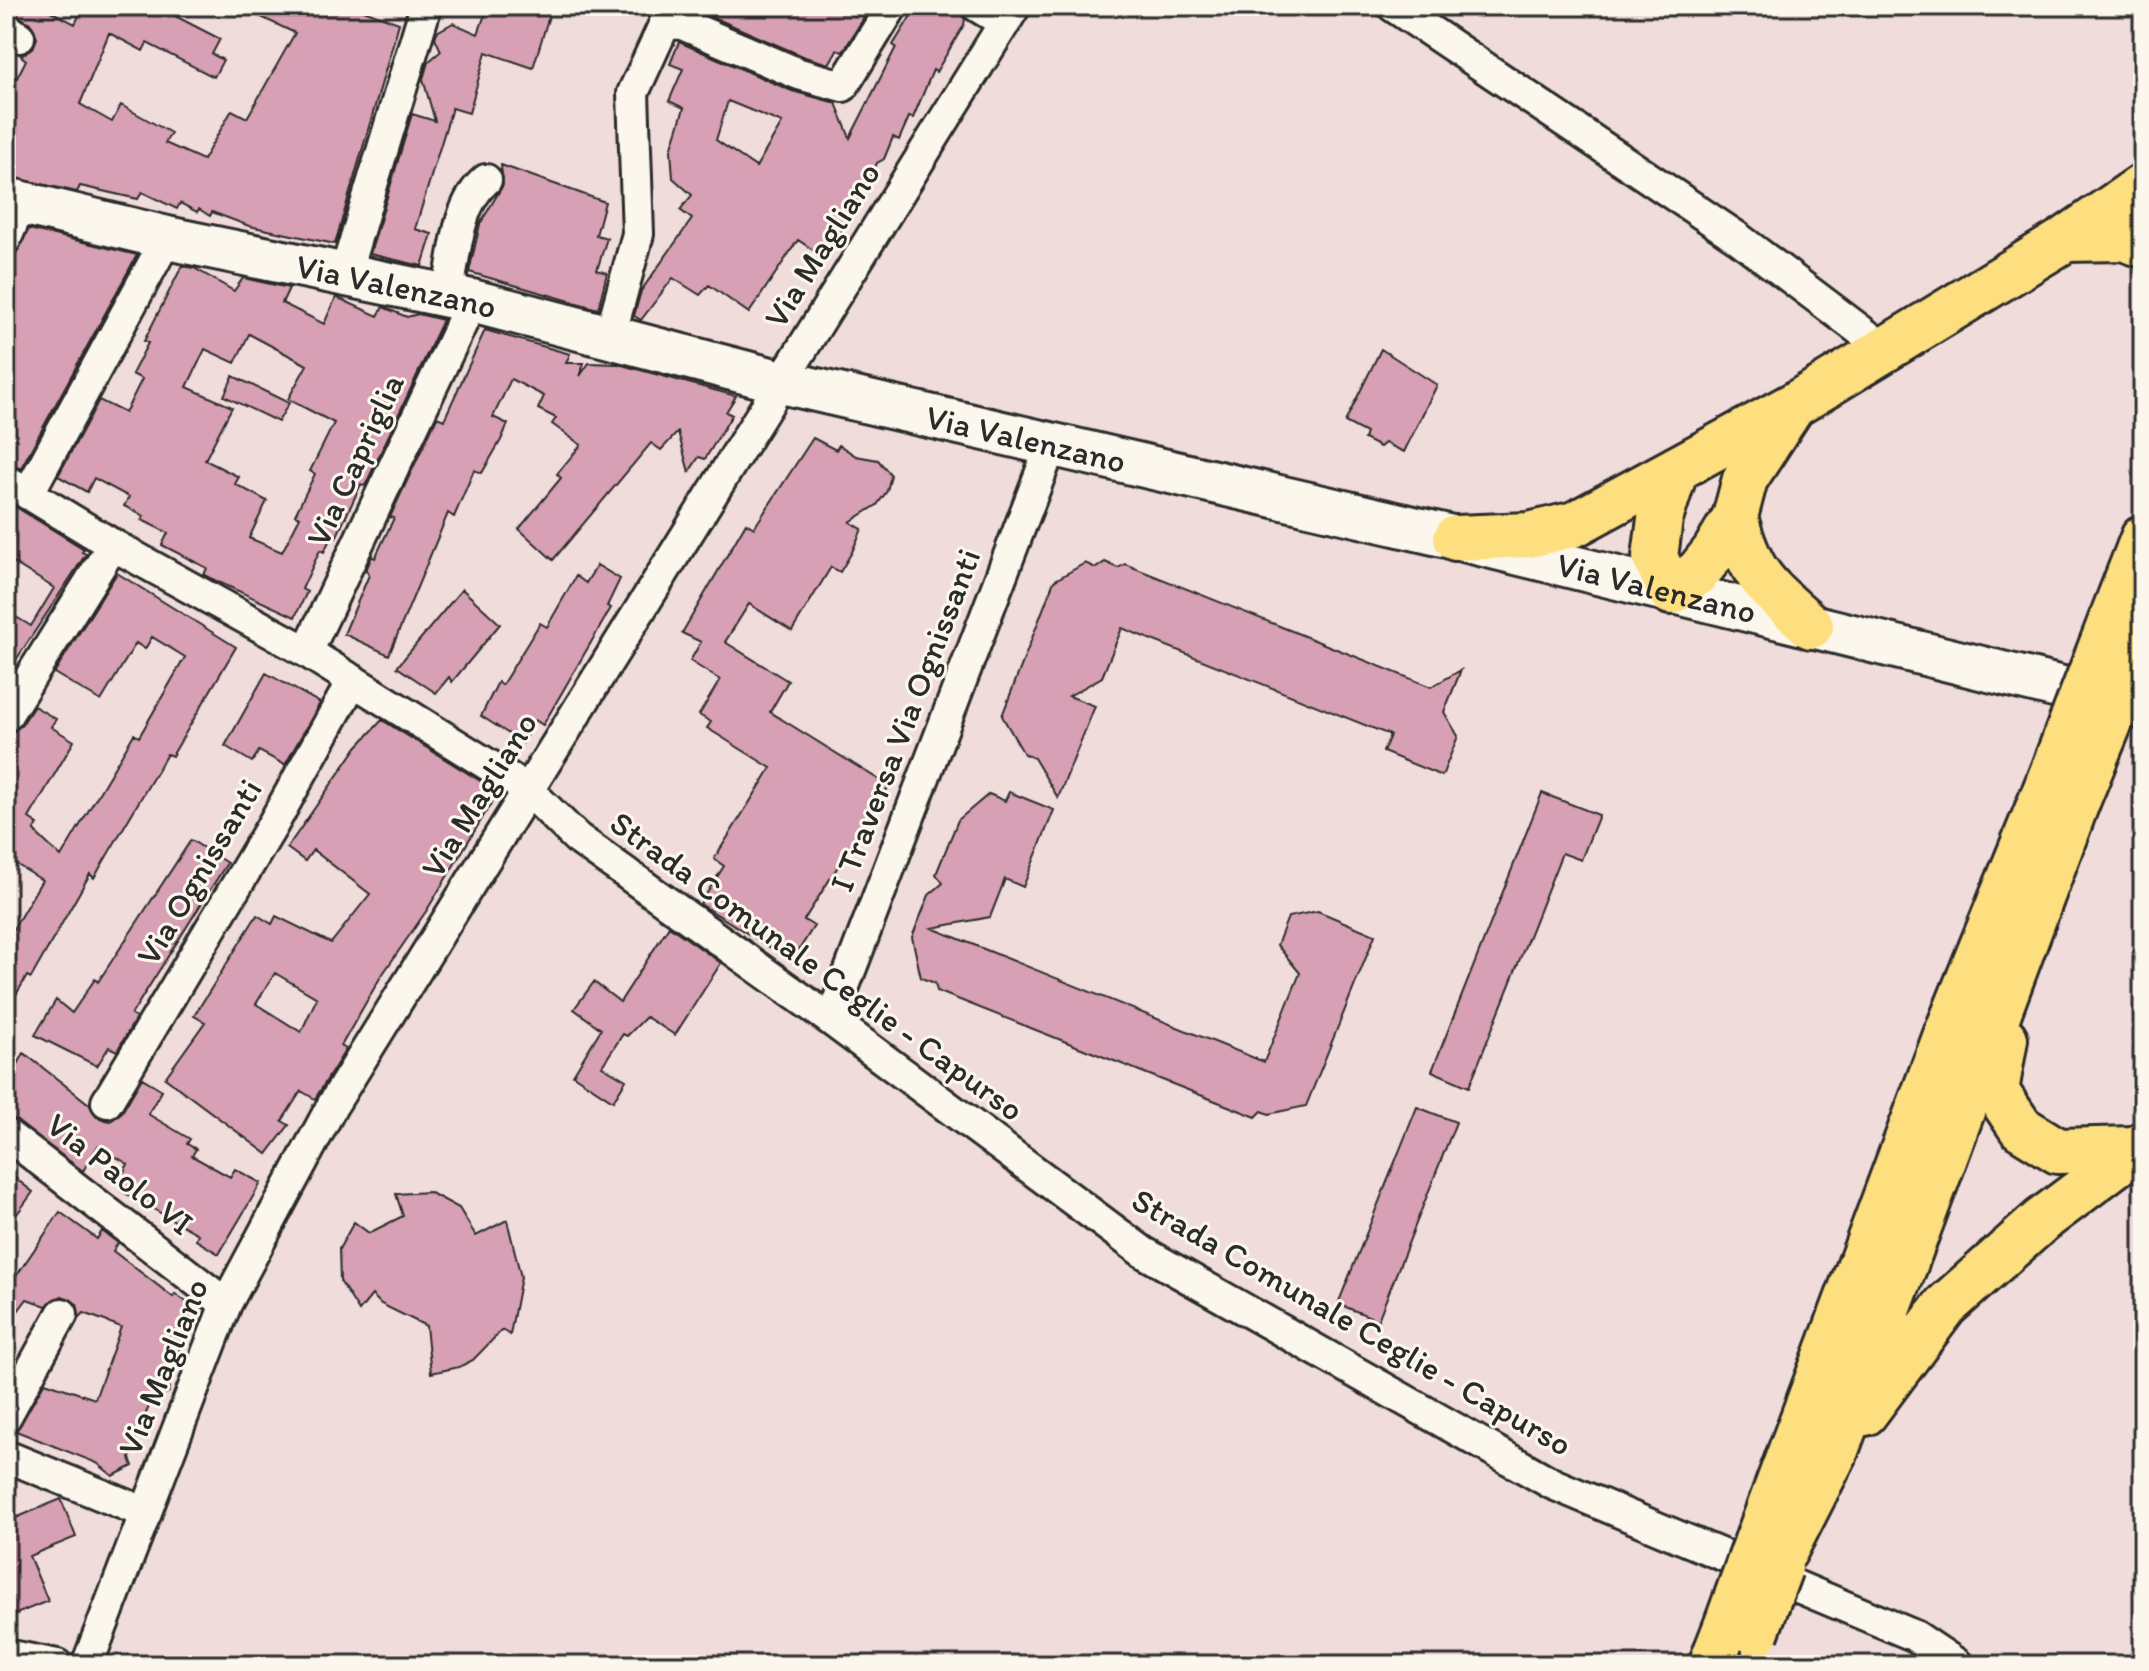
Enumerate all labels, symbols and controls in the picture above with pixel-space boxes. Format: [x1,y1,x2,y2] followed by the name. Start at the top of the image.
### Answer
[755,155,889,335] street label: Via Magliano
[293,245,501,327] street label: Via Valenzano
[297,367,413,553] street label: Via Capriglia
[922,396,1130,481] street label: Via Valenzano
[821,543,989,897] street label: I Traversa Via Ognissanti
[1553,543,1760,632] street label: Via Valenzano
[412,705,546,885] street label: Via Magliano
[127,772,271,972] street label: Via Ognissanti
[602,802,1032,1130] street label: Strada Comunale Ceglie - Capurso
[38,1104,202,1244] street label: Via Paolo VI
[1125,1179,1579,1465] street label: Strada Comunale Ceglie - Capurso
[109,1273,217,1461] street label: Via Magliano

